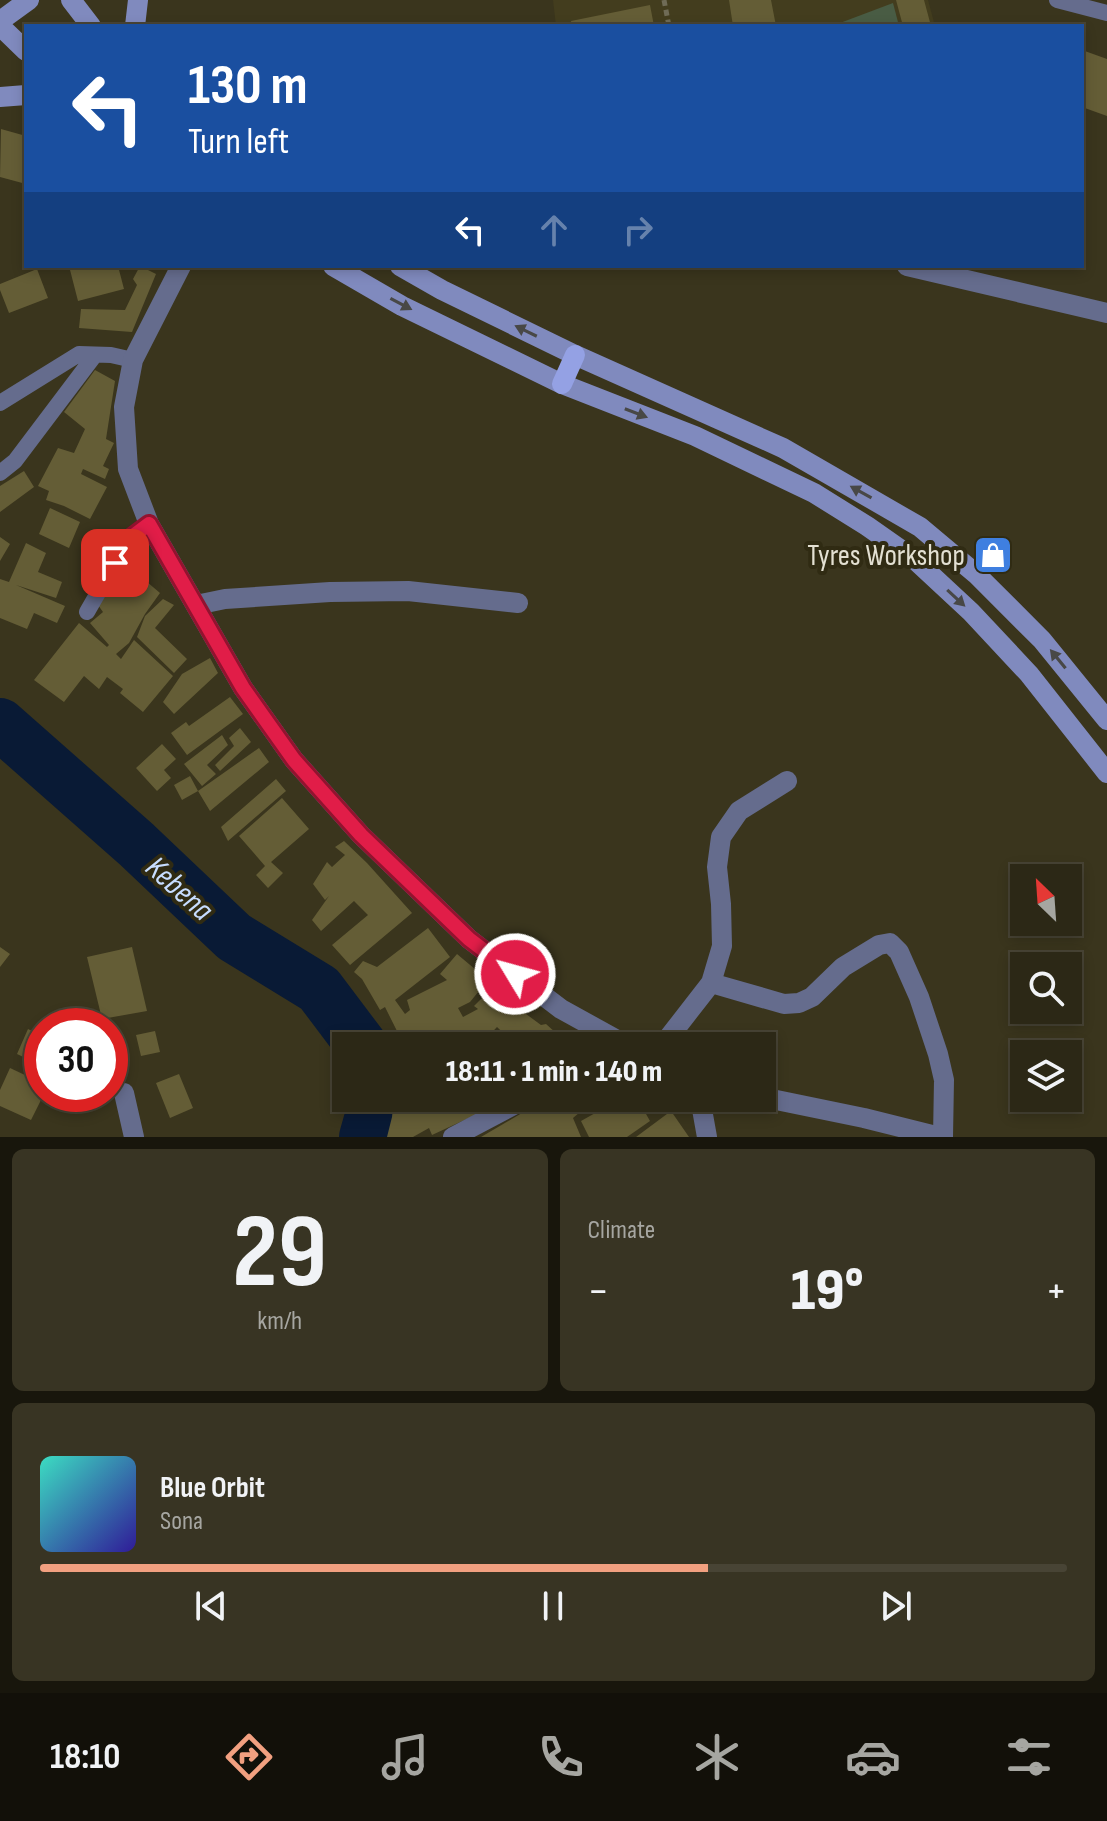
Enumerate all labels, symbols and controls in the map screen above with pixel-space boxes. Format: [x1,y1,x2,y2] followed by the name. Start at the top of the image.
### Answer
[188,53,308,120] text: 130 m
[56,56,160,160] icon: left
[188,121,289,164] text: Turn left
[448,208,492,252] icon: left
[532,208,576,252] icon: ahead
[616,208,660,252] icon: right
[389,298,412,311] one-way arrow
[515,324,538,338] one-way arrow
[624,407,648,420] one-way arrow
[850,485,872,499] one-way arrow
[81,529,149,597] pin
[972,534,1014,576] shop icon: Tyres Workshop
[807,538,965,574] place label: Tyres Workshop
[93,541,137,585] icon: arrive
[946,589,965,607] one-way arrow
[1050,650,1067,670] one-way arrow
[137,849,221,930] water label: Kebena
[1010,864,1082,936] north arrow
[1010,864,1082,1112] map controls
[473,932,557,1016] position arrow
[1010,952,1082,1024] button: search
[24,1008,128,1112] speed limit sign: 30
[1010,1040,1082,1112] button: layers
[446,1054,662,1090] text: 18:11 · 1 min · 140 m
[232,1191,327,1316] text: 29
[588,1215,655,1246] text: Climate
[791,1255,864,1327] text: 19°
[588,1265,609,1318] text: −
[1045,1265,1067,1318] text: +
[257,1306,302,1337] text: km/h
[160,1470,265,1506] text: Blue Orbit
[160,1506,203,1537] text: Sona
[189,1584,233,1628] icon: previous
[531,1584,575,1628] icon: pause
[874,1584,918,1628] icon: next
[221,1729,277,1785] icon: directions
[377,1729,433,1785] icon: music
[533,1729,589,1785] icon: phone
[689,1729,745,1785] icon: climate
[845,1729,901,1785] icon: car
[1001,1729,1057,1785] icon: filters
[50,1736,120,1779] text: 18:10

